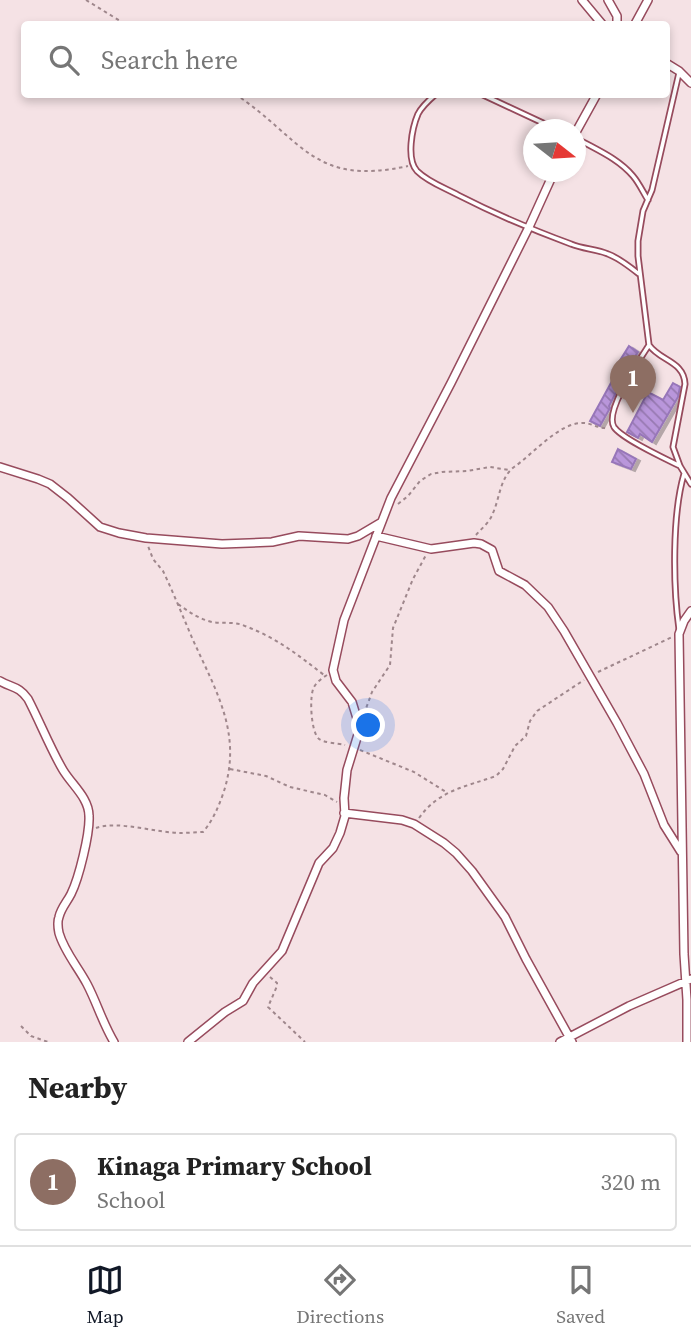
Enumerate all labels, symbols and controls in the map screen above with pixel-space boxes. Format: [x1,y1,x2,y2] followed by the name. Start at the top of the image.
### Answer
[21,21,670,98] search box
[45,41,83,79] icon: search
[101,42,238,78] text: Search here
[523,119,586,182] north arrow
[610,355,656,413] pin: 1
[351,708,385,742] your location
[28,1067,127,1108] text: Nearby
[97,1148,372,1184] text: Kinaga Primary School
[47,1166,59,1198] text: 1
[600,1166,661,1198] text: 320 m
[97,1184,165,1216] text: School
[86,1261,124,1329] tab: Map
[296,1261,384,1329] tab: Directions
[556,1261,605,1329] tab: Saved

